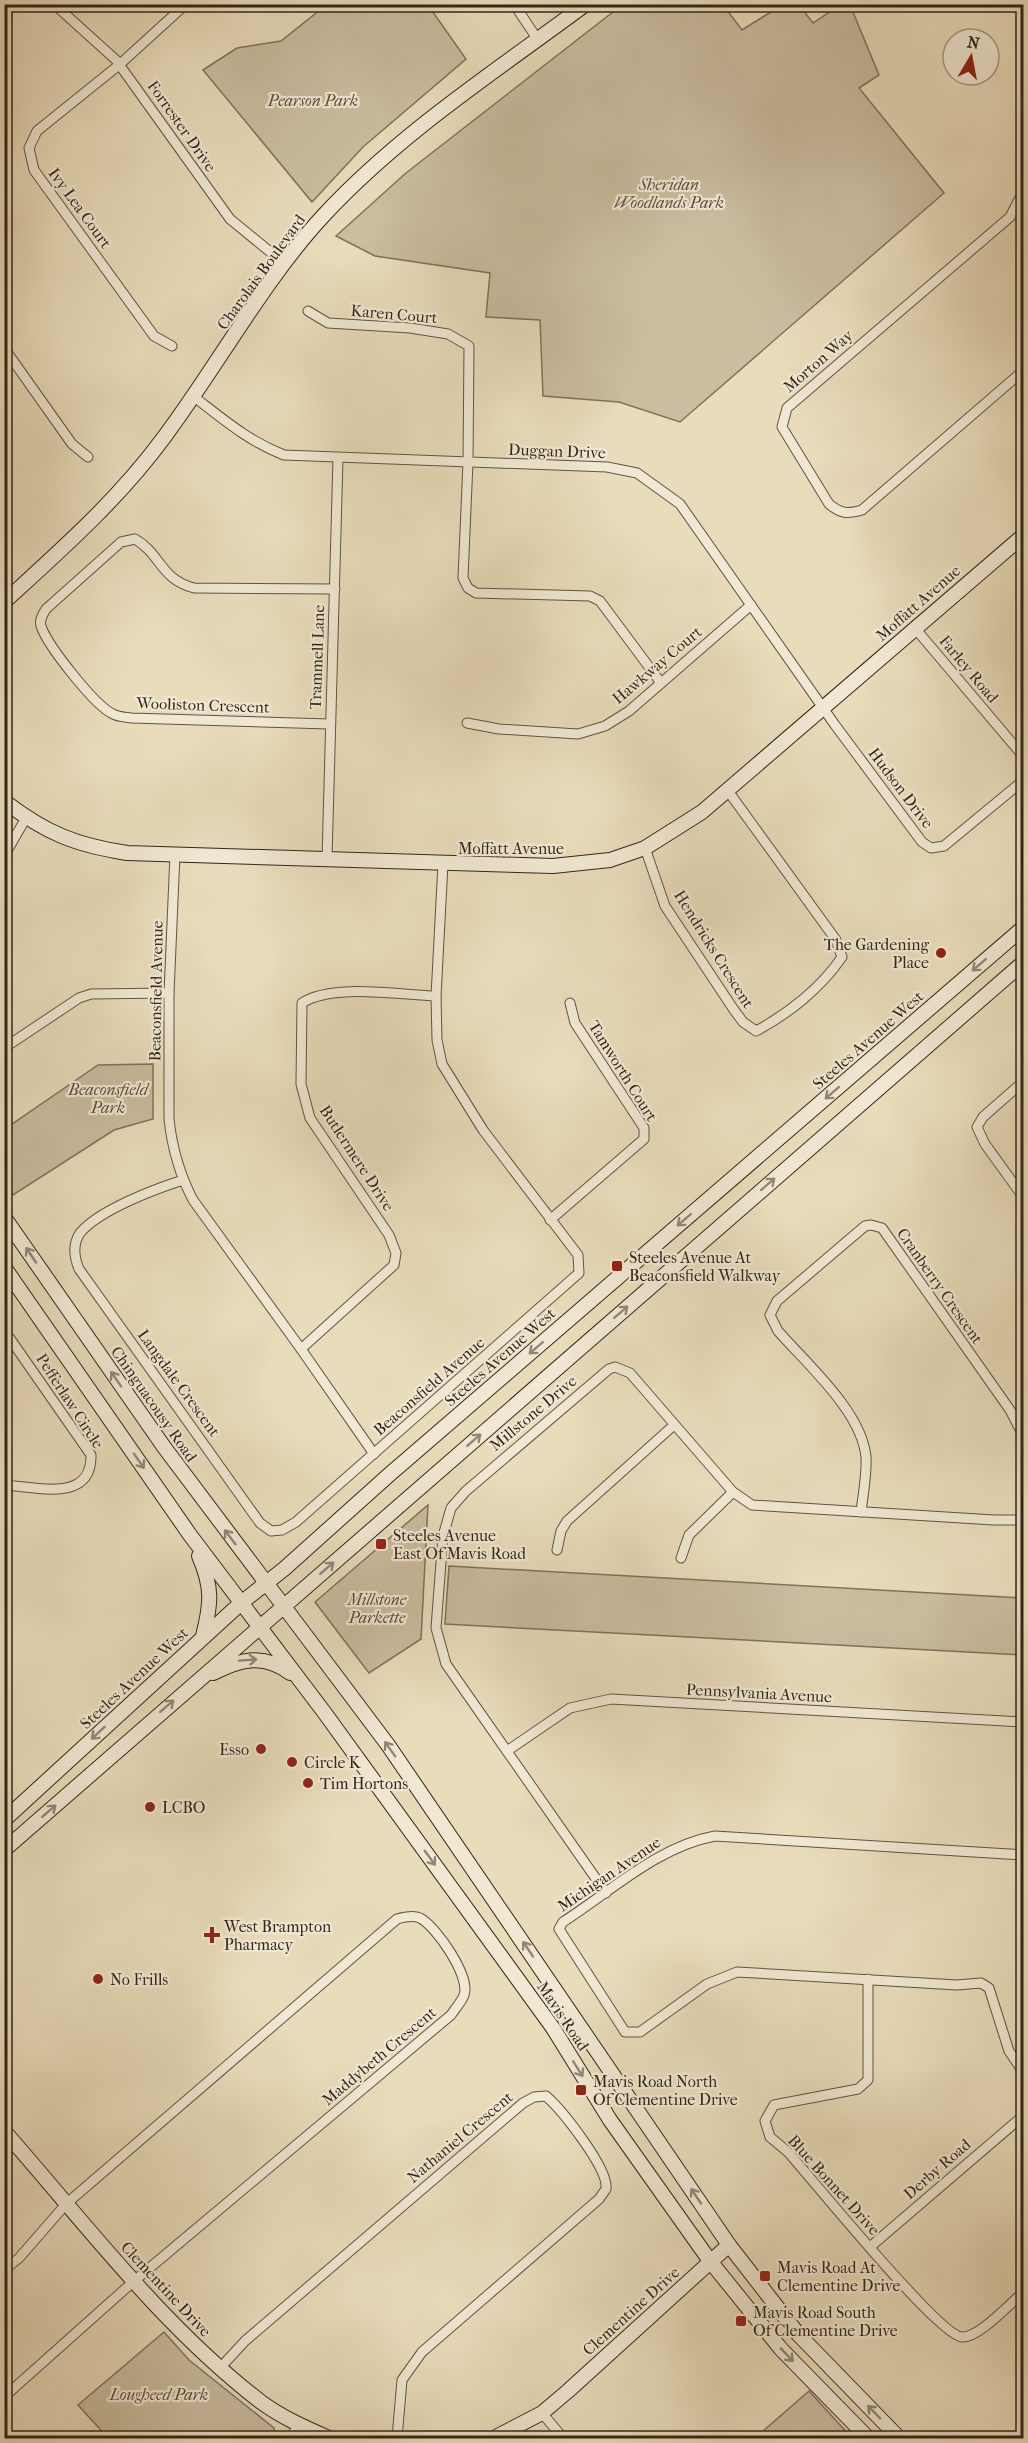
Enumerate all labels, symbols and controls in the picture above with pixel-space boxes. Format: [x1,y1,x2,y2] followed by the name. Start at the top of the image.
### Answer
[941,27,1001,87] north arrow
[966,32,982,53] text: N
[144,77,220,175] street label: Forrester Drive
[267,91,358,110] park label: Pearson Park
[44,164,116,252] street label: Ivy Lea Court
[614,175,724,212] park label: Sheridan Woodlands Park
[213,210,309,333] street label: Charolais Boulevard
[350,301,438,327] street label: Karen Court
[779,325,857,396] street label: Morton Way
[508,440,606,462] street label: Duggan Drive
[872,561,964,645] street label: Moffatt Avenue
[306,604,328,710] street label: Trammell Lane
[608,622,706,708] street label: Hawkway Court
[935,631,1003,707] street label: Farley Road
[135,693,270,717] street label: Wooliston Crescent
[865,744,937,832] street label: Hudson Drive
[458,839,564,858] street label: Moffatt Avenue
[670,887,758,1012] street label: Hendricks Crescent
[145,920,167,1062] street label: Beaconsfield Avenue
[824,935,929,972] place label: The Gardening Place
[934,946,948,960] marker: The Gardening Place
[971,959,987,972] one-way arrow
[809,987,927,1093] street label: Steeles Avenue West
[585,1017,662,1125] street label: Tamworth Court
[67,1080,150,1117] park label: Beaconsfield Park
[824,1086,839,1100] one-way arrow
[316,1101,398,1215] street label: Butlermere Drive
[760,1177,775,1191] one-way arrow
[677,1213,692,1227] one-way arrow
[893,1224,987,1348] street label: Cranberry Crescent
[24,1247,37,1264] one-way arrow
[629,1248,781,1285] place label: Steeles Avenue At Beaconsfield Walkway
[610,1259,624,1273] marker: Steeles Avenue At Beaconsfield Walkway
[441,1304,559,1410] street label: Steeles Avenue West
[613,1305,628,1319] one-way arrow
[134,1326,224,1440] street label: Langdale Crescent
[370,1333,488,1439] street label: Beaconsfield Avenue
[528,1341,544,1354] one-way arrow
[107,1343,201,1466] street label: Chinguacousy Road
[32,1350,108,1452] street label: Pefferlaw Circle
[110,1371,122,1387] one-way arrow
[486,1371,580,1455] street label: Millstone Drive
[466,1433,481,1447] one-way arrow
[133,1452,145,1468] one-way arrow
[393,1526,526,1563] place label: Steeles Avenue East Of Mavis Road
[224,1529,237,1545] one-way arrow
[374,1537,388,1551] marker: Steeles Avenue East Of Mavis Road
[319,1561,335,1574] one-way arrow
[347,1590,407,1627] park label: Millstone Parkette
[76,1623,192,1733] street label: Steeles Avenue West
[238,1655,258,1666] one-way arrow
[686,1680,832,1706] street label: Pennsylvania Avenue
[159,1699,174,1713] one-way arrow
[91,1726,106,1740] one-way arrow
[219,1740,249,1759] place label: Esso
[384,1741,396,1757] one-way arrow
[254,1742,268,1756] marker: Esso
[304,1753,362,1772] place label: Circle K
[285,1755,299,1769] marker: Circle K
[320,1774,408,1793] place label: Tim Hortons
[301,1776,315,1790] marker: Tim Hortons
[162,1798,205,1817] place label: LCBO
[143,1800,157,1814] marker: LCBO
[41,1804,56,1818] one-way arrow
[554,1832,664,1915] street label: Michigan Avenue
[423,1850,436,1866] one-way arrow
[223,1917,332,1954] place label: West Brampton Pharmacy
[205,1928,219,1942] marker: West Brampton Pharmacy
[522,1941,534,1958] one-way arrow
[110,1970,168,1989] place label: No Frills
[91,1972,105,1986] marker: No Frills
[533,1978,593,2054] street label: Mavis Road
[318,2002,440,2109] street label: Maddybeth Crescent
[573,2060,585,2077] one-way arrow
[593,2072,738,2109] place label: Mavis Road North Of Clementine Drive
[574,2083,588,2097] marker: Mavis Road North Of Clementine Drive
[403,2087,517,2187] street label: Nathaniel Crescent
[784,2131,884,2239] street label: Blue Bonnet Drive
[900,2135,975,2203] street label: Derby Road
[690,2189,702,2205] one-way arrow
[117,2237,215,2341] street label: Clementine Drive
[777,2258,900,2295] place label: Mavis Road At Clementine Drive
[579,2263,683,2359] street label: Clementine Drive
[758,2269,772,2283] marker: Mavis Road At Clementine Drive
[753,2303,898,2340] place label: Mavis Road South Of Clementine Drive
[734,2314,748,2328] marker: Mavis Road South Of Clementine Drive
[780,2347,794,2362] one-way arrow
[109,2385,208,2404] park label: Lougheed Park
[867,2404,881,2419] one-way arrow

